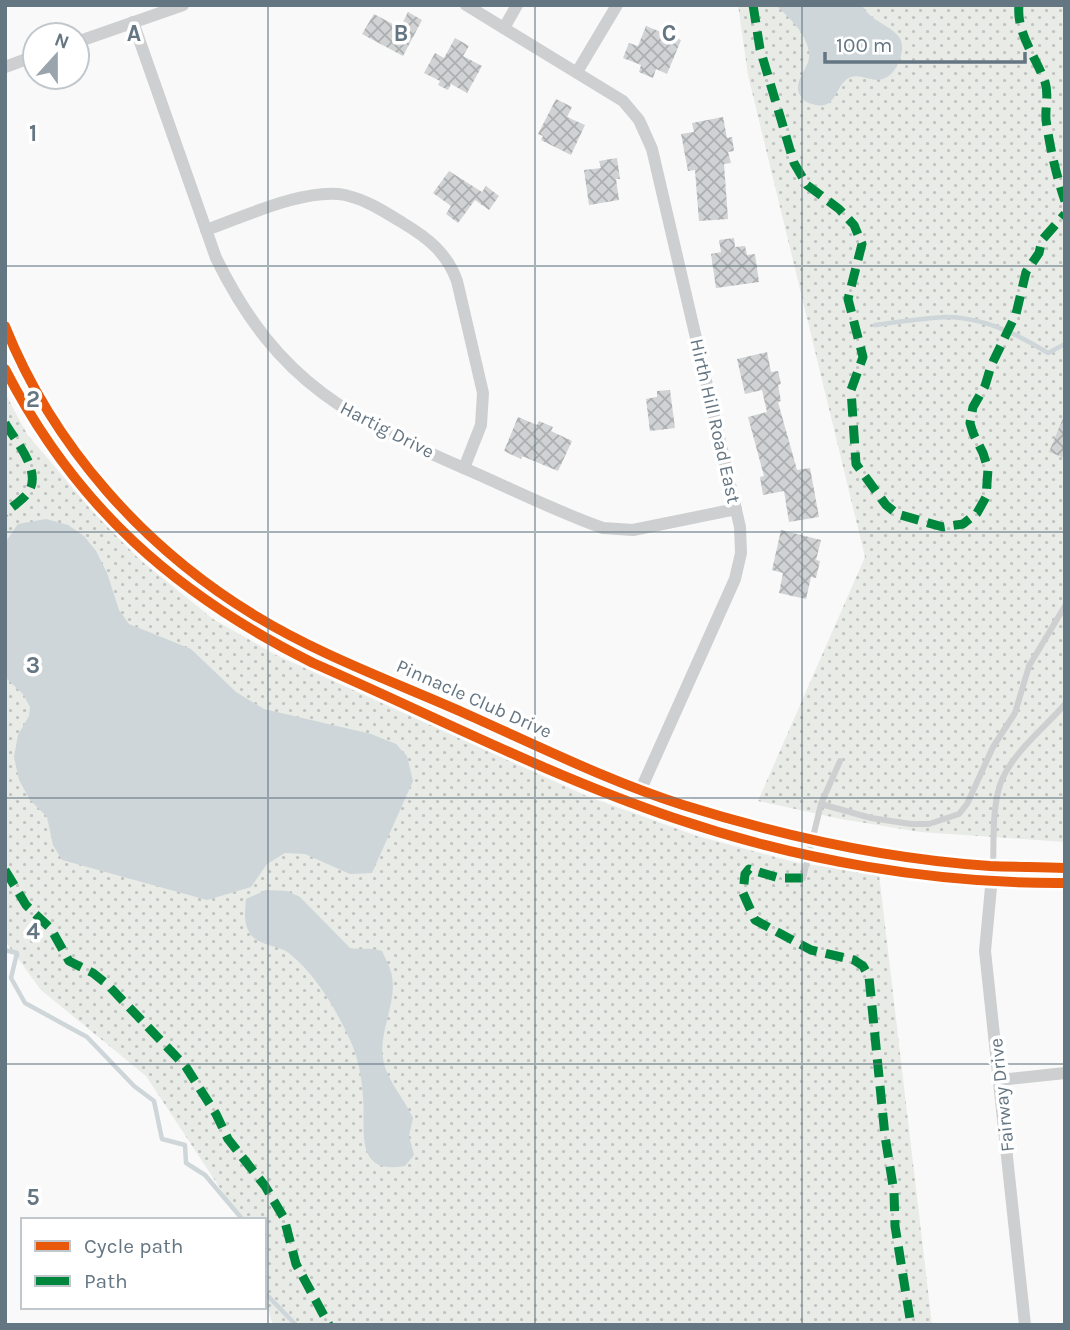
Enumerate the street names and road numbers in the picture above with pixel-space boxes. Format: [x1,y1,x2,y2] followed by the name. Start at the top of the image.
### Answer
[685,336,745,506] street label: Hirth Hill Road East
[336,397,438,463] street label: Hartig Drive
[393,655,555,743] street label: Pinnacle Club Drive
[985,1037,1019,1153] street label: Fairway Drive

